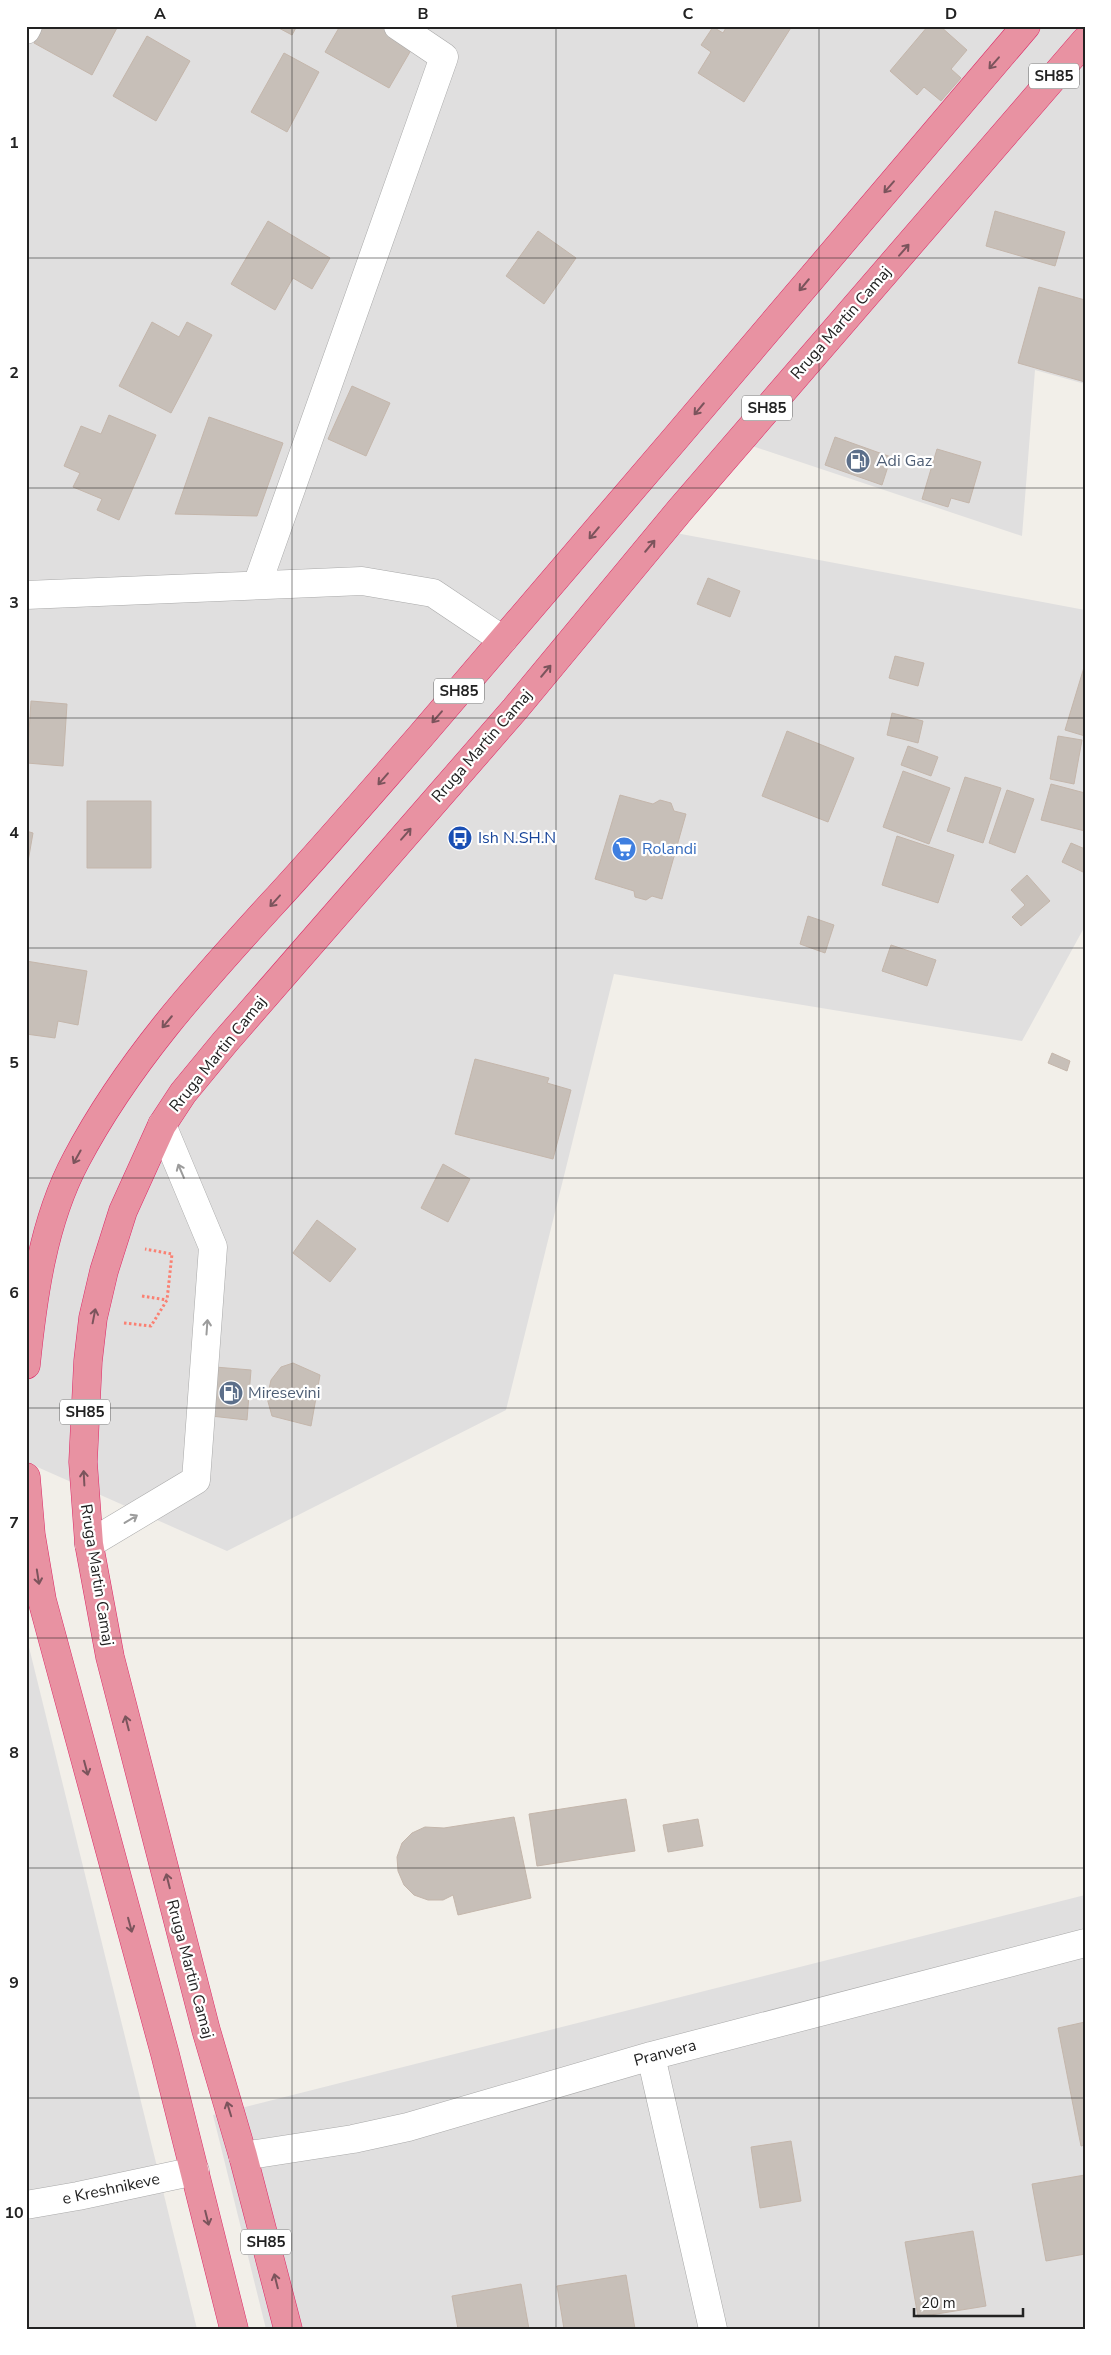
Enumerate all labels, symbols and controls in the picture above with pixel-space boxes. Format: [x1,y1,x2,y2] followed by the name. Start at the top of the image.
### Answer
[154,3,166,25] text: A
[417,3,429,25] text: B
[683,3,694,25] text: C
[945,3,957,25] text: D
[989,57,1000,70] one-way arrow
[1029,64,1079,88] road number: SH85
[9,132,19,154] text: 1
[883,180,894,193] one-way arrow
[898,243,909,256] one-way arrow
[786,262,896,384] street label: Rruga Martin Camaj
[799,279,810,292] one-way arrow
[9,362,19,384] text: 2
[742,396,792,420] road number: SH85
[694,403,705,416] one-way arrow
[845,448,871,474] fuel station icon: Adi Gaz
[876,450,932,472] place label: Adi Gaz
[588,527,600,540] one-way arrow
[645,540,656,553] one-way arrow
[9,592,19,614] text: 3
[541,665,552,678] one-way arrow
[434,678,484,704] road number: SH85
[427,685,537,807] street label: Rruga Martin Camaj
[432,710,443,723] one-way arrow
[377,773,389,786] one-way arrow
[9,822,19,844] text: 4
[447,825,473,851] bus stop icon: Ish N.SH.N
[400,827,411,840] one-way arrow
[478,827,556,849] place label: Ish N.SH.N
[611,836,637,862] supermarket icon: Rolandi
[642,838,697,860] place label: Rolandi
[269,895,281,907] one-way arrow
[164,991,272,1117] street label: Rruga Martin Camaj
[161,1016,173,1029] one-way arrow
[9,1052,19,1074] text: 5
[72,1150,82,1165] one-way arrow
[176,1164,185,1179] one-way arrow
[9,1282,19,1304] text: 6
[89,1308,99,1324] one-way arrow
[202,1319,211,1335] one-way arrow
[218,1380,244,1406] fuel station icon: Miresevini
[248,1382,320,1404] place label: Miresevini
[60,1400,110,1424] road number: SH85
[79,1470,88,1486] one-way arrow
[75,1503,119,1647] street label: Rruga Martin Camaj
[9,1512,19,1534] text: 7
[123,1513,137,1523] one-way arrow
[33,1569,43,1585] one-way arrow
[122,1716,131,1732] one-way arrow
[9,1742,19,1764] text: 8
[82,1760,92,1776] one-way arrow
[162,1873,172,1889] one-way arrow
[161,1897,219,2041] street label: Rruga Martin Camaj
[125,1917,135,1933] one-way arrow
[9,1972,19,1994] text: 9
[631,2034,699,2072] street label: Pranvera
[224,2102,234,2118] one-way arrow
[60,2168,162,2210] street label: e Kreshnikeve
[4,2202,24,2224] text: 10
[203,2210,212,2226] one-way arrow
[241,2230,291,2254] road number: SH85
[271,2274,280,2290] one-way arrow
[914,2285,1022,2317] scale bar
[921,2293,956,2313] text: 20 m

